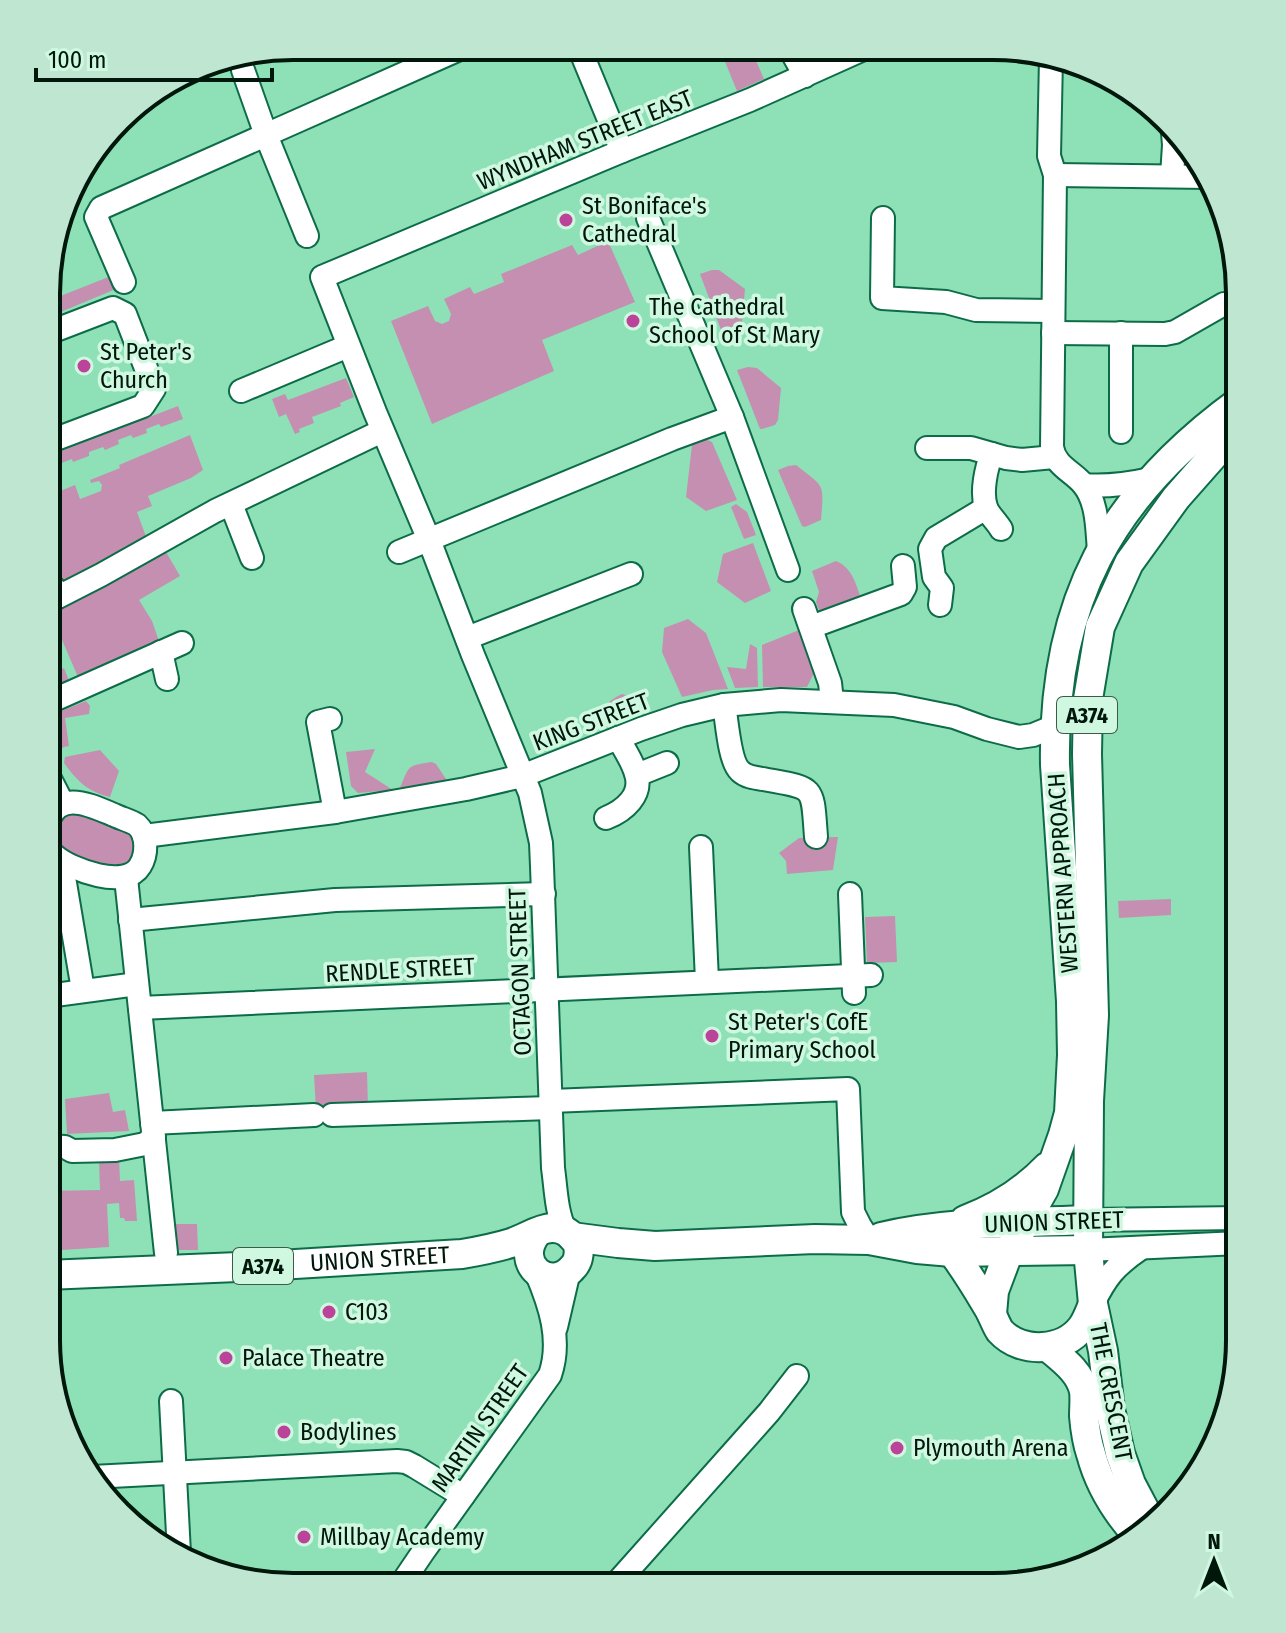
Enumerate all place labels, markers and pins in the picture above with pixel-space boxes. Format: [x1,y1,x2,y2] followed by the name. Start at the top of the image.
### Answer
[582,192,707,248] place label: St Boniface's Cathedral
[557,211,575,229] marker: St Boniface's Cathedral
[649,293,820,349] place label: The Cathedral School of St Mary
[624,312,642,330] marker: The Cathedral School of St Mary
[100,338,192,394] place label: St Peter's Church
[75,357,93,375] marker: St Peter's Church
[728,1008,876,1064] place label: St Peter's CofE Primary School
[703,1027,721,1045] marker: St Peter's CofE Primary School
[345,1298,388,1326] place label: C103
[320,1303,338,1321] marker: C103
[242,1344,385,1372] place label: Palace Theatre
[217,1349,235,1367] marker: Palace Theatre
[300,1418,396,1446] place label: Bodylines
[275,1423,293,1441] marker: Bodylines
[913,1434,1068,1462] place label: Plymouth Arena
[888,1439,906,1457] marker: Plymouth Arena
[320,1523,485,1551] place label: Millbay Academy
[295,1528,313,1546] marker: Millbay Academy

